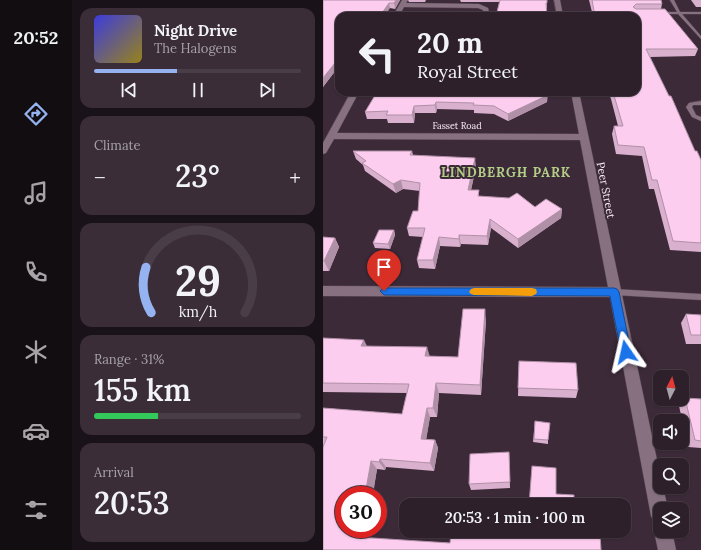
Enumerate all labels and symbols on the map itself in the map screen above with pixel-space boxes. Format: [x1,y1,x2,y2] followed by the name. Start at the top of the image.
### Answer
[432,120,482,131] street label: Fasset Road
[594,161,618,220] street label: Peer Street
[441,164,571,181] district label: LINDBERGH PARK
[367,250,401,291] pin
[605,331,647,373] position arrow
[653,370,689,406] north arrow
[335,486,387,538] speed limit sign: 30

